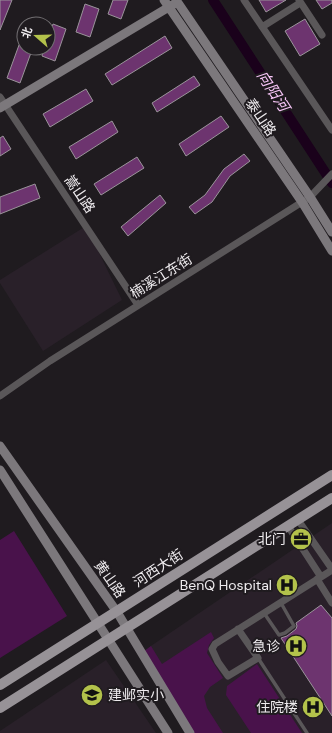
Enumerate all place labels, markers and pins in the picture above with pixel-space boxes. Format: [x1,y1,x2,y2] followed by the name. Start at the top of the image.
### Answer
[288,526,314,552] office icon: 北门
[258,530,286,548] place label: 北门
[274,572,300,598] hospital icon: BenQ Hospital
[180,576,272,594] place label: BenQ Hospital
[283,633,309,659] hospital icon: 急诊
[252,637,280,655] place label: 急诊
[79,682,105,708] school or university icon: 建邺实小
[108,686,164,704] place label: 建邺实小
[300,694,326,720] hospital icon: 住院楼
[256,698,298,716] place label: 住院楼

